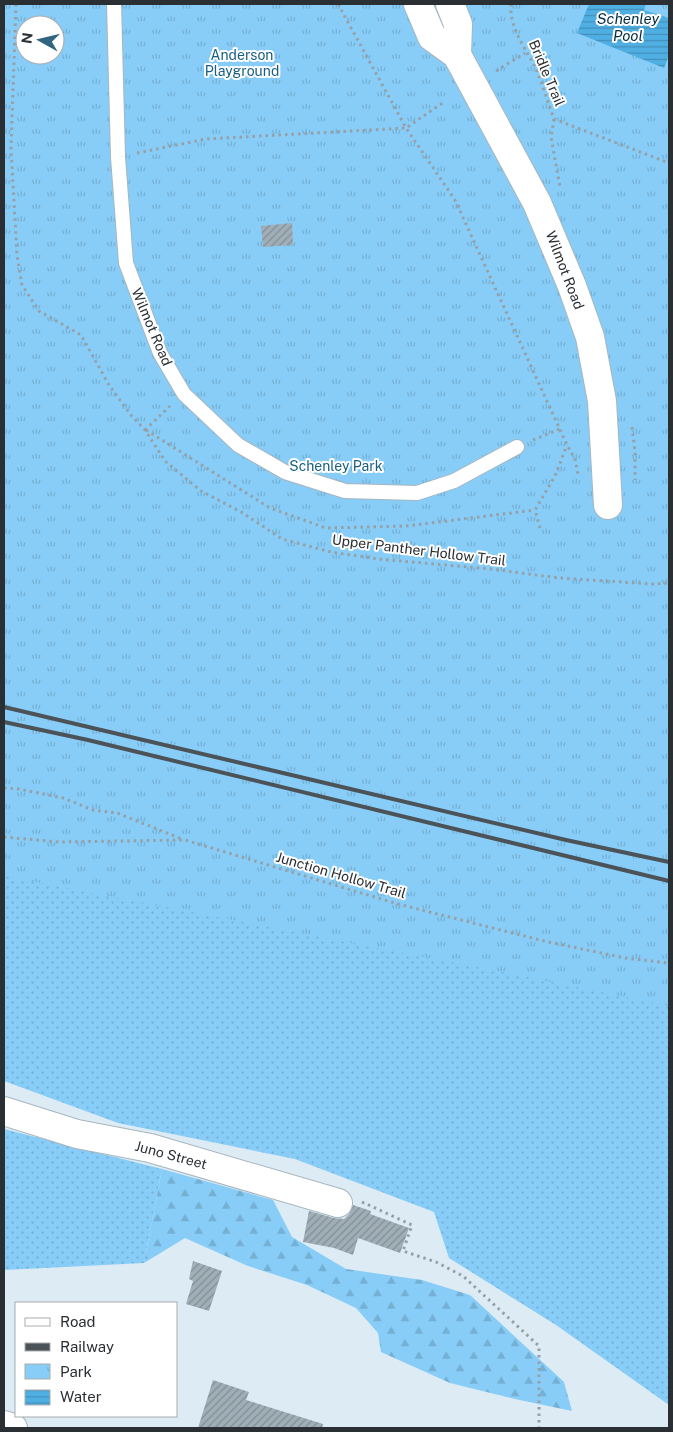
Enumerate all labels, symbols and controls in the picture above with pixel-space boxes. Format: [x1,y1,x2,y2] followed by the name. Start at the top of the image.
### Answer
[597,10,660,44] water label: Schenley Pool
[15,15,65,65] north arrow
[18,32,36,45] text: N
[526,37,568,109] street label: Bridle Trail
[205,47,279,79] park label: Anderson Playground
[543,228,587,312] street label: Wilmot Road
[128,286,176,368] street label: Wilmot Road
[289,458,383,474] park label: Schenley Park
[331,531,507,569] street label: Upper Panther Hollow Trail
[274,849,408,901] street label: Junction Hollow Trail
[133,1138,209,1172] street label: Juno Street
[15,1302,178,1417] legend
[60,1313,96,1330] text: Road
[60,1338,114,1355] text: Railway
[60,1363,92,1380] text: Park
[60,1388,102,1405] text: Water

